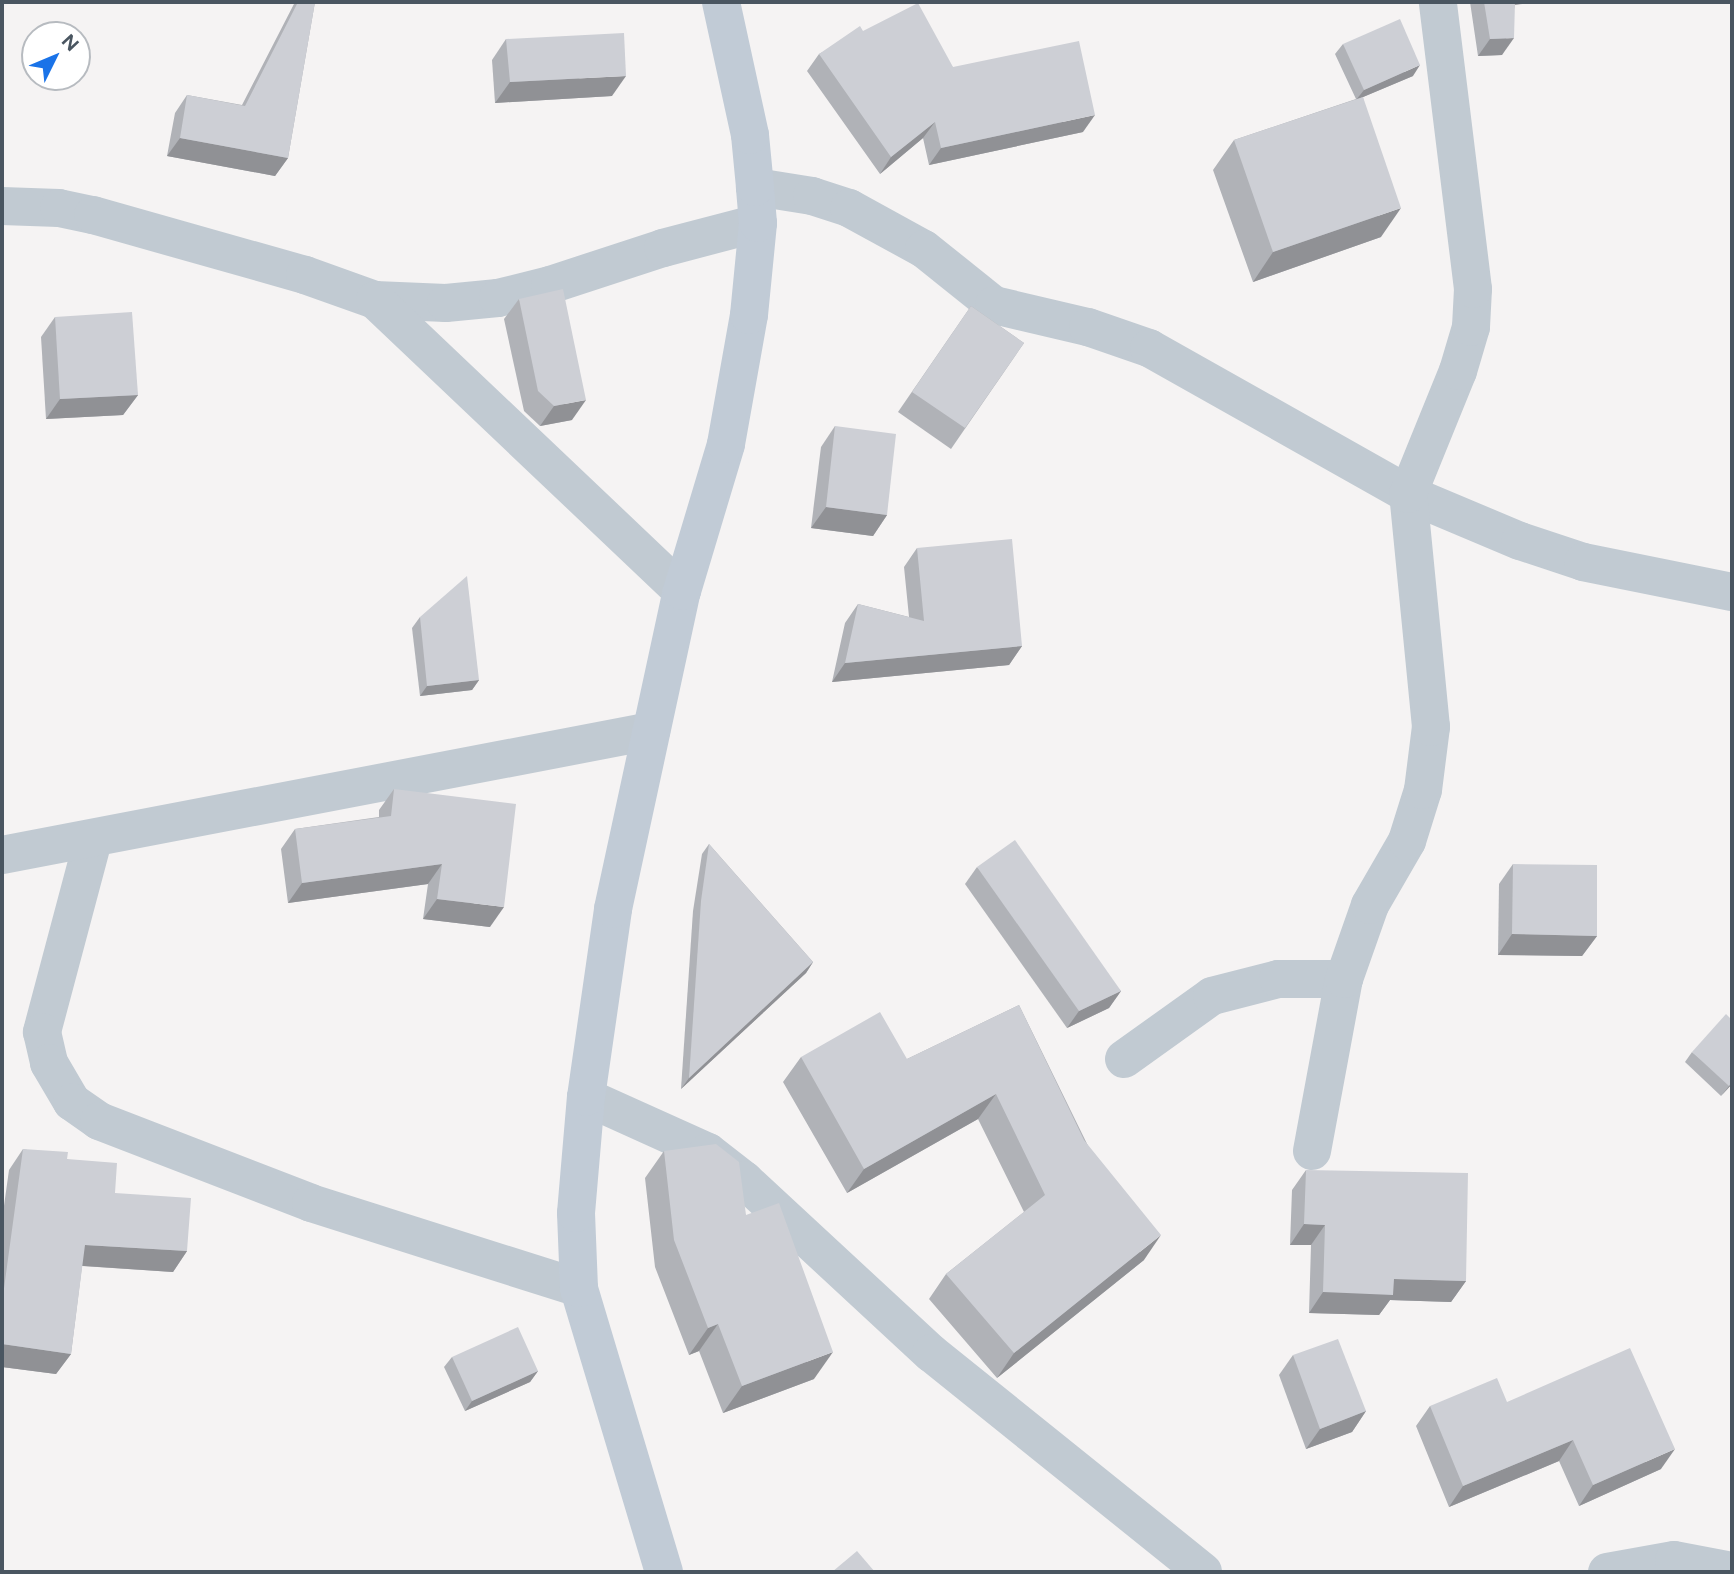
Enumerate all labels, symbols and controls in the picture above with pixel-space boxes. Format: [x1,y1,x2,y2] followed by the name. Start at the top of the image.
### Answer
[21,21,91,91] north arrow
[57,29,84,56] text: N

